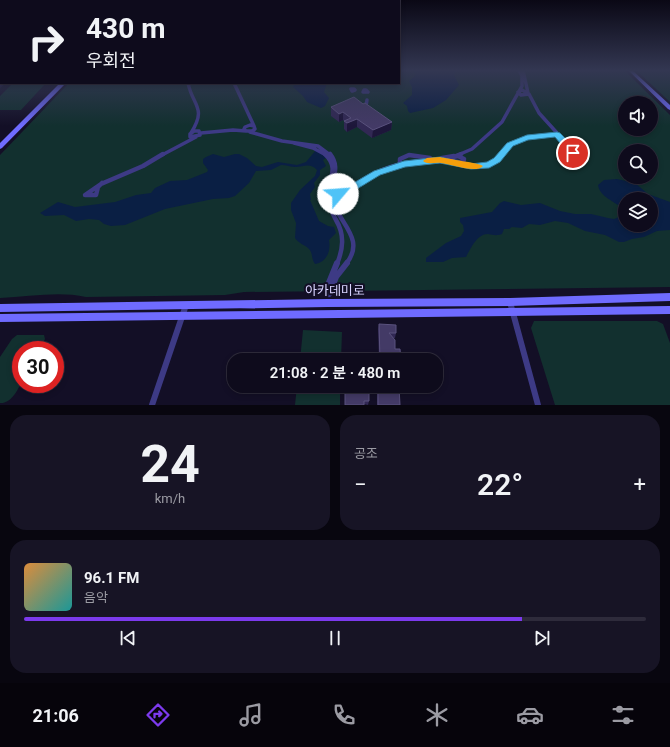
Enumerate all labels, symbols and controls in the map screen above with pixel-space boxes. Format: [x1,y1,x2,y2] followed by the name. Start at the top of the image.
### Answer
[86,12,165,45] text: 430 m
[20,16,72,68] icon: right
[86,50,136,71] text: 우회전
[618,96,658,232] map controls
[618,96,658,136] button: sound
[556,136,590,170] pin
[562,142,584,164] icon: arrive
[618,144,658,184] button: search
[317,173,359,215] position arrow
[618,192,658,232] button: layers
[305,283,365,298] street label: 아카데미로
[12,341,64,393] speed limit sign: 30
[270,364,400,382] text: 21:08 · 2 분 · 480 m
[140,434,200,495] text: 24
[354,446,378,461] text: 공조
[477,467,523,502] text: 22°
[354,472,367,497] text: −
[634,472,646,497] text: +
[155,491,185,506] text: km/h
[84,569,139,587] text: 96.1 FM
[84,590,108,605] text: 음악
[117,627,139,649] icon: previous
[324,627,346,649] icon: pause
[531,627,553,649] icon: next
[144,701,172,729] icon: directions
[237,701,265,729] icon: music
[330,701,358,729] icon: phone
[423,701,451,729] icon: climate
[516,701,544,729] icon: car
[609,701,637,729] icon: filters
[33,705,79,726] text: 21:06

